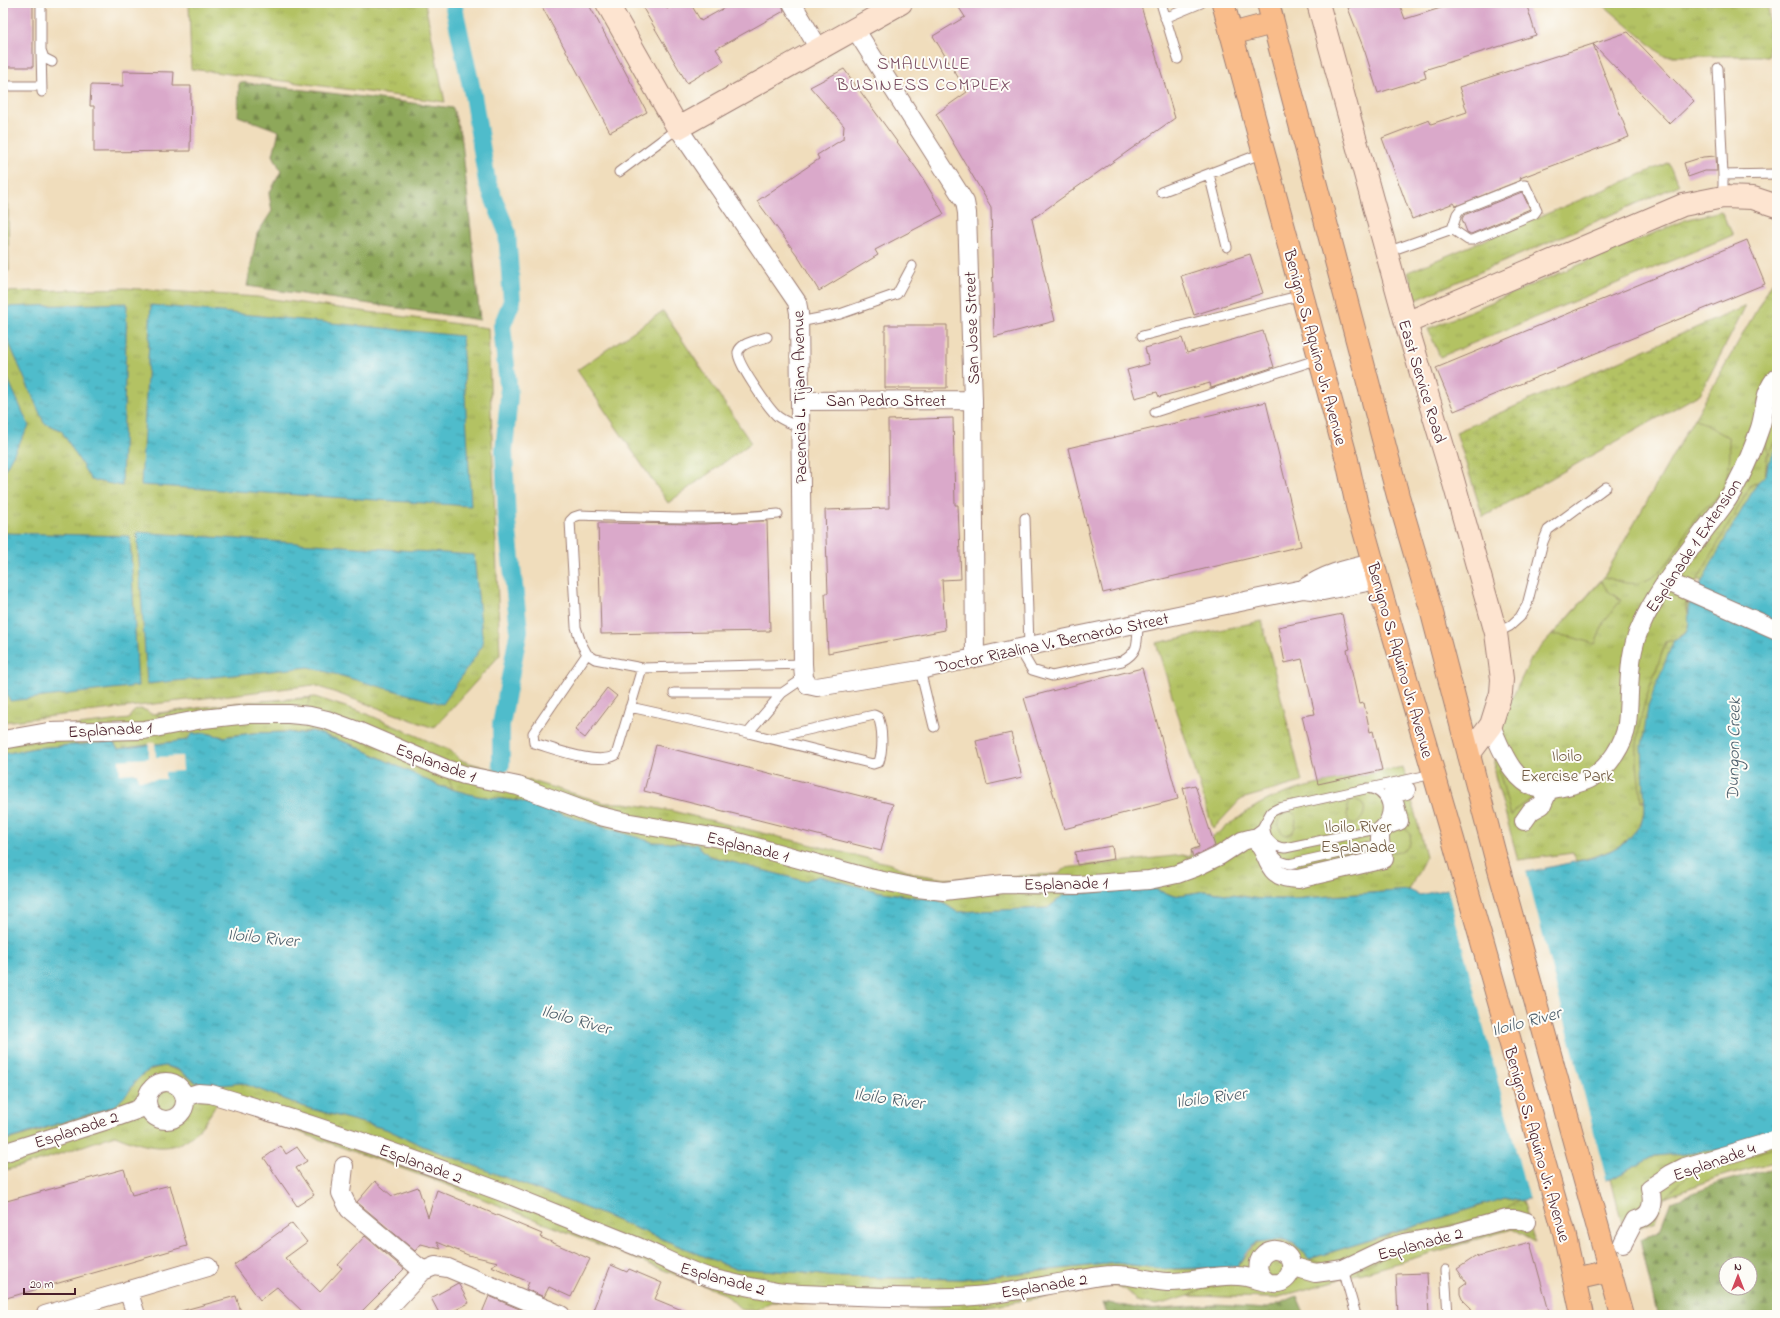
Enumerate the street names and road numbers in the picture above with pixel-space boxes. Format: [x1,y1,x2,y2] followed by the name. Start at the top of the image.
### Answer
[1274,246,1353,449] street label: Benigno S. Aquino Jr. Avenue
[958,271,987,385] street label: San Jose Street
[786,310,815,484] street label: Pacencia L. Tijam Avenue
[1391,317,1452,447] street label: East Service Road
[826,389,946,414] street label: San Pedro Street
[1640,474,1748,618] street label: Esplanade 1 Extension
[1357,559,1440,762] street label: Benigno S. Aquino Jr. Avenue
[932,606,1171,681] street label: Doctor Rizalina V. Bernardo Street
[67,716,153,745] street label: Esplanade 1
[392,737,480,790] street label: Esplanade 1
[704,825,792,870] street label: Esplanade 1
[1024,871,1109,898] street label: Esplanade 1
[1494,1043,1577,1246] street label: Benigno S. Aquino Jr. Avenue
[31,1105,122,1156] street label: Esplanade 2
[1670,1137,1759,1188] street label: Esplanade 4
[375,1138,466,1191] street label: Esplanade 2
[1375,1221,1466,1268] street label: Esplanade 2
[677,1256,768,1303] street label: Esplanade 2
[999,1267,1089,1306] street label: Esplanade 2

